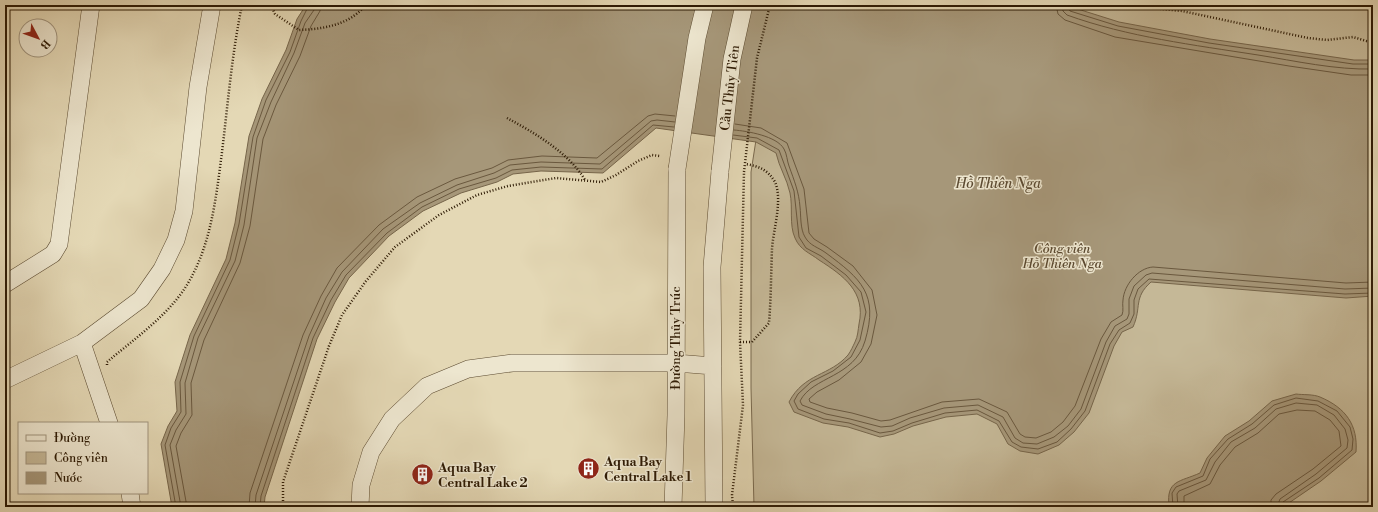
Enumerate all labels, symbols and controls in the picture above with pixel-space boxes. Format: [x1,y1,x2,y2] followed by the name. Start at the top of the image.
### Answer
[18,18,58,58] north arrow
[37,36,53,52] text: B
[717,44,743,132] street label: Cầu Thủy Tiên
[954,175,1041,193] water label: Hồ Thiên Nga
[1021,241,1102,272] park label: Công viên Hồ Thiên Nga
[668,286,684,390] street label: Đường Thủy Trúc
[18,422,148,494] legend
[54,431,91,446] text: Đường
[54,451,108,466] text: Công viên
[603,454,692,485] place label: Aqua Bay Central Lake 1
[576,456,602,482] building icon: Aqua Bay Central Lake 1
[437,460,528,491] place label: Aqua Bay Central Lake 2
[409,462,435,488] building icon: Aqua Bay Central Lake 2
[54,471,82,486] text: Nước

